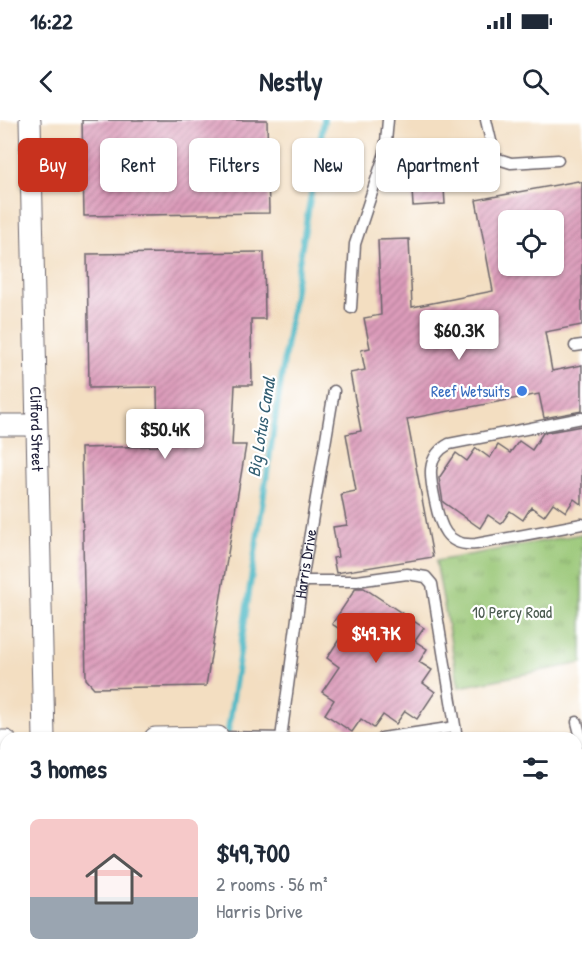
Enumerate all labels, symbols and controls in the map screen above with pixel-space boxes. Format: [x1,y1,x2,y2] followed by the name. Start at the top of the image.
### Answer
[30,6,72,36] text: 16:22
[259,63,323,99] text: Nestly
[30,65,63,98] icon: back
[519,65,552,98] icon: search
[18,138,88,192] chip: Buy
[100,138,177,192] chip: Rent
[189,138,280,192] chip: Filters
[292,138,364,192] chip: New
[376,138,500,192] chip: Apartment
[498,210,564,276] map controls
[498,210,564,276] button: locate
[410,310,508,361] pin: $60.3K
[434,316,484,343] text: $60.3K
[241,374,281,479] water label: Big Lotus Canal
[431,380,510,402] place label: Reef Wetsuits
[515,384,529,398] marker: Reef Wetsuits
[25,386,49,472] street label: Clifford Street
[116,409,214,460] pin: $50.4K
[140,415,190,442] text: $50.4K
[289,527,322,600] street label: Harris Drive
[472,601,552,623] park label: 10 Percy Road
[327,613,425,664] pin: $49.7K
[351,619,401,646] text: $49.7K
[30,751,107,786] text: 3 homes
[519,752,552,785] icon: filters
[216,835,290,870] text: $49,700
[78,843,150,915] icon: home
[216,870,328,897] text: 2 rooms · 56 m²
[216,897,303,924] text: Harris Drive

